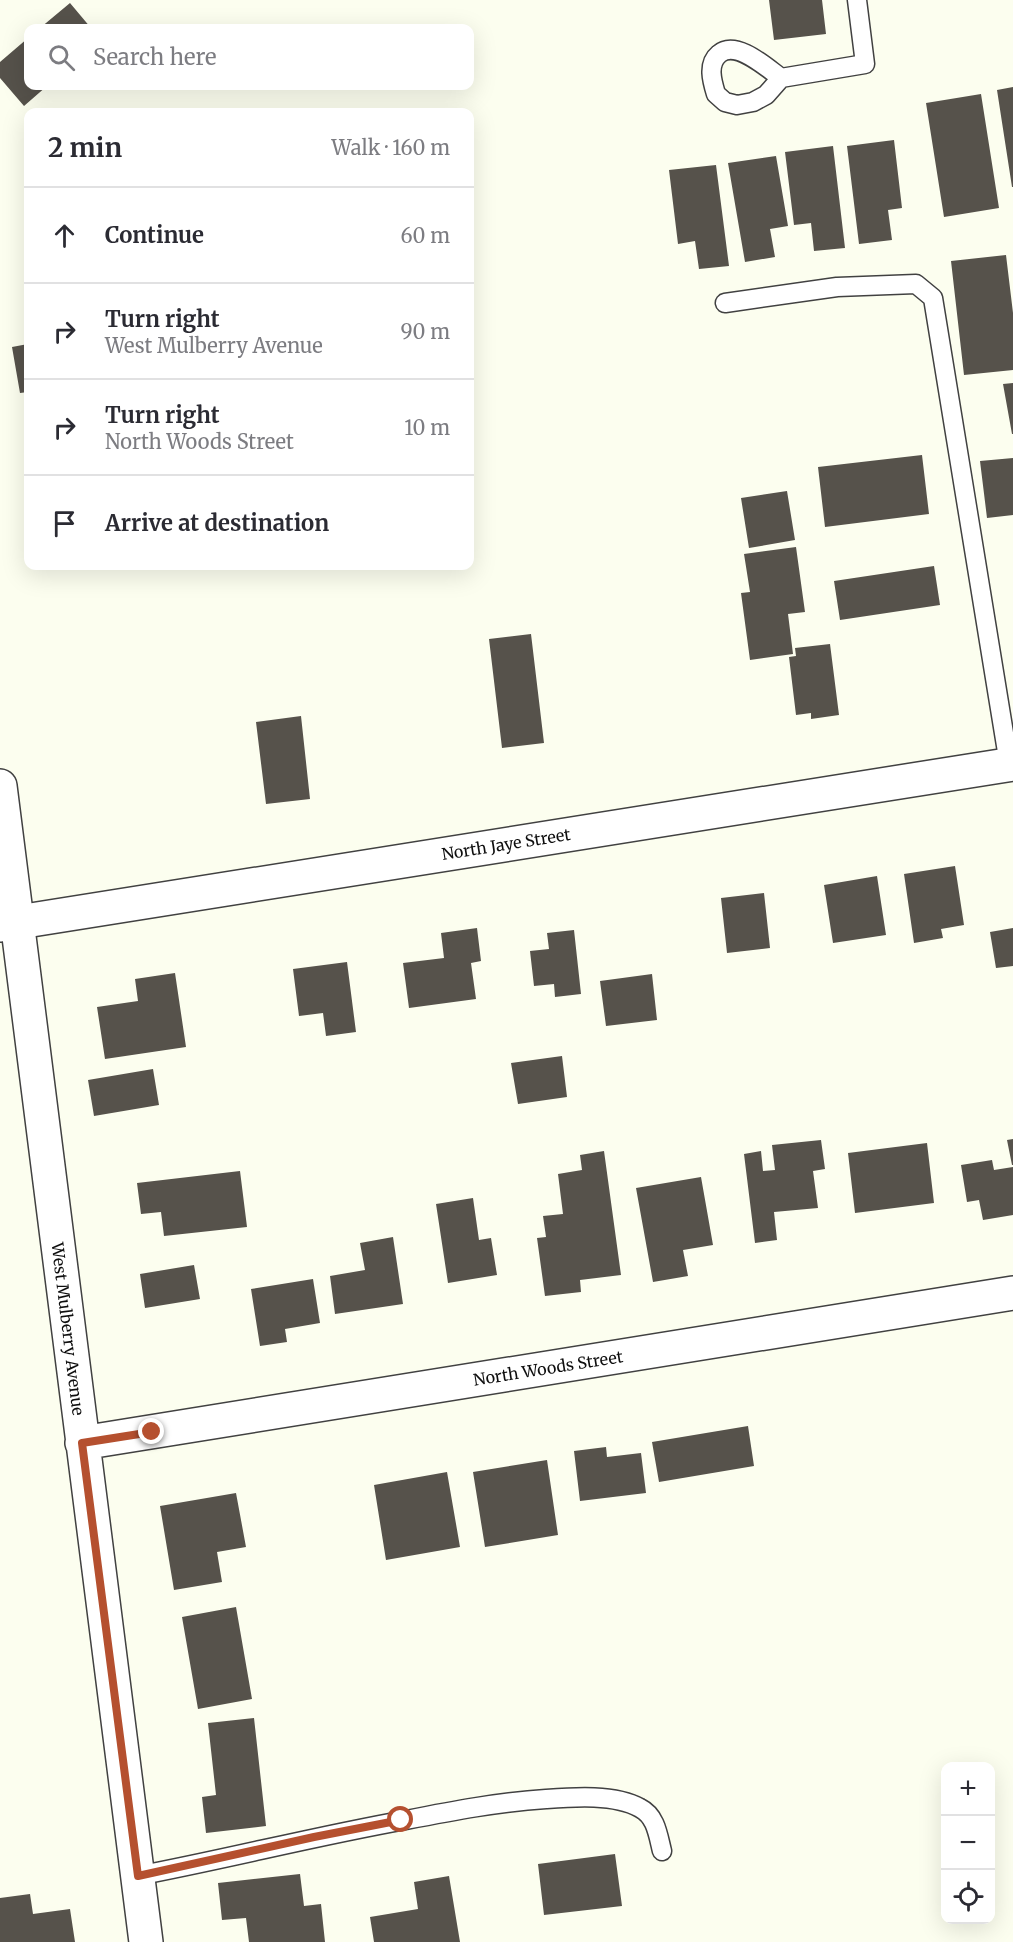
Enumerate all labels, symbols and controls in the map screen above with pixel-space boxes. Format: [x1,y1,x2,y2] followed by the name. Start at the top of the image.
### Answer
[24,24,474,90] search box
[45,41,78,74] icon: search
[93,43,216,71] text: Search here
[48,131,122,164] text: 2 min
[332,135,450,160] text: Walk · 160 m
[48,219,81,252] icon: ahead
[105,221,204,249] text: Continue
[400,223,450,248] text: 60 m
[105,305,219,333] text: Turn right
[48,315,81,348] icon: right
[400,319,450,344] text: 90 m
[105,333,323,358] text: West Mulberry Avenue
[105,401,219,429] text: Turn right
[48,411,81,444] icon: right
[404,415,450,440] text: 10 m
[105,429,294,454] text: North Woods Street
[48,507,81,540] icon: arrive
[105,509,329,537] text: Arrive at destination
[440,824,573,864] street label: North Jaye Street
[47,1240,89,1417] street label: West Mulberry Avenue
[472,1346,625,1390] street label: North Woods Street
[138,1418,164,1444] route end
[941,1762,995,1924] map controls
[941,1762,995,1816] button: +
[387,1806,413,1832] route start
[941,1816,995,1870] button: −
[941,1870,995,1924] button: locate

